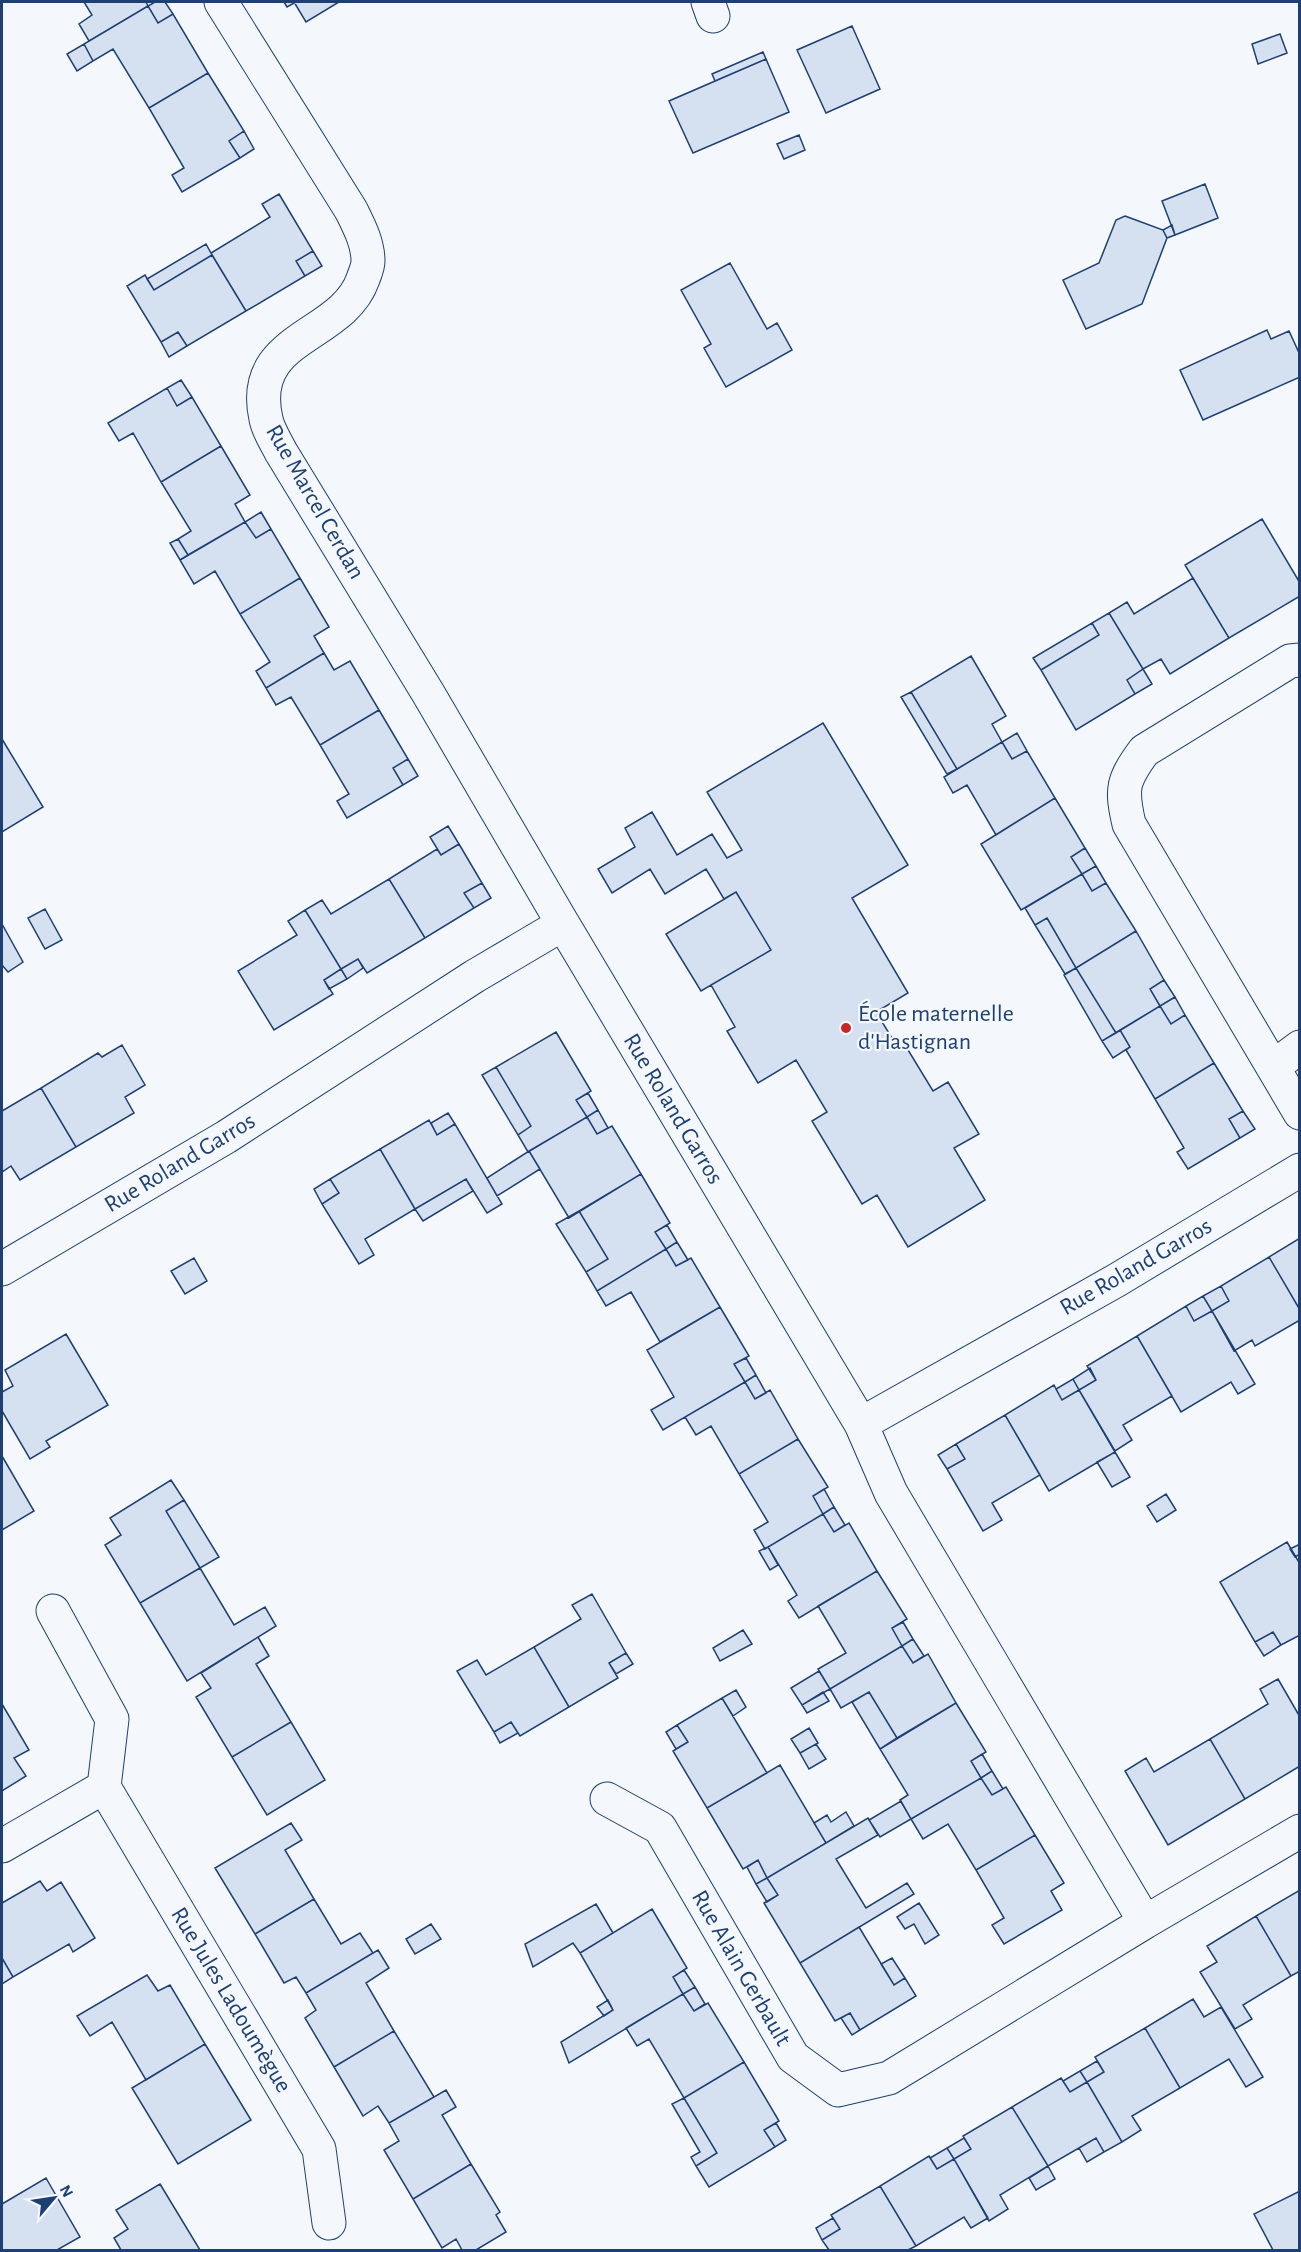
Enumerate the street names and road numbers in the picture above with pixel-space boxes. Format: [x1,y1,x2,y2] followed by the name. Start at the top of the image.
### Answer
[261,421,369,583] street label: Rue Marcel Cerdan
[619,1030,727,1188] street label: Rue Roland Garros
[101,1109,259,1217] street label: Rue Roland Garros
[1056,1214,1216,1320] street label: Rue Roland Garros
[687,1886,795,2050] street label: Rue Alain Gerbault
[166,1903,296,2097] street label: Rue Jules Ladoumègue

